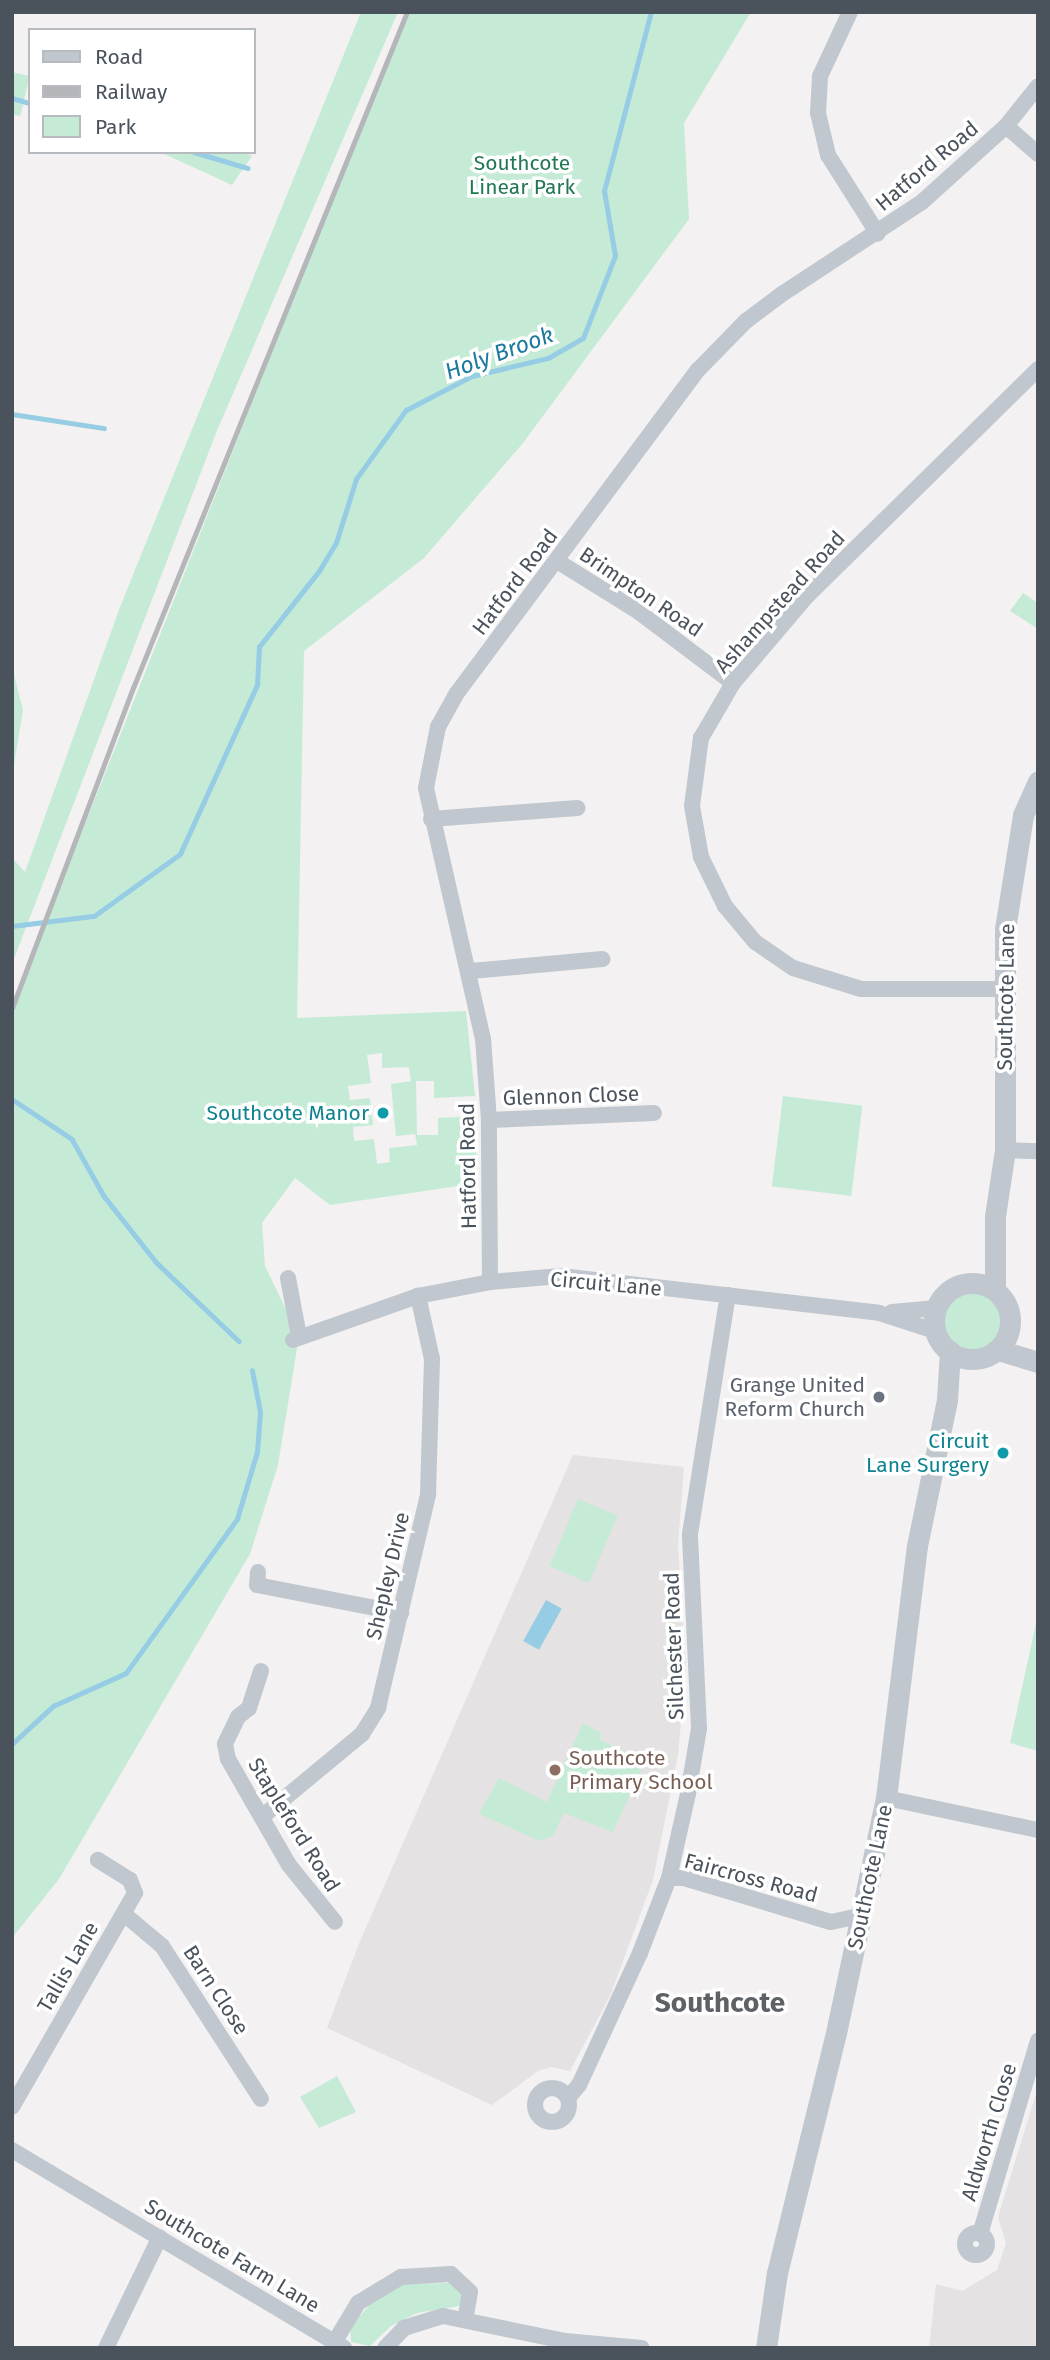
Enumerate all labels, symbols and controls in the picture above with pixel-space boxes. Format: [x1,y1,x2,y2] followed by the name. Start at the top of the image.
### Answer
[28,28,256,154] legend
[95,44,143,70] text: Road
[95,79,167,105] text: Railway
[95,114,136,140] text: Park
[870,116,984,216] street label: Hatford Road
[469,150,575,200] park label: Southcote Linear Park
[441,321,557,385] water label: Holy Brook
[467,524,563,640] street label: Hatford Road
[710,526,850,678] street label: Ashampstead Road
[575,542,707,642] street label: Brimpton Road
[992,923,1020,1071] street label: Southcote Lane
[502,1081,640,1111] street label: Glennon Close
[207,1100,369,1126] place label: Southcote Manor
[454,1103,482,1229] street label: Hatford Road
[375,1105,391,1121] marker: Southcote Manor
[549,1267,663,1301] street label: Circuit Lane
[725,1372,865,1422] place label: Grange United Reform Church
[871,1389,887,1405] marker: Grange United Reform Church
[866,1428,989,1478] place label: Circuit Lane Surgery
[995,1445,1011,1461] marker: Circuit Lane Surgery
[361,1510,415,1642] street label: Shepley Drive
[659,1572,689,1720] street label: Silchester Road
[569,1745,713,1795] place label: Southcote Primary School
[243,1753,345,1897] street label: Stapleford Road
[547,1762,563,1778] marker: Southcote Primary School
[842,1802,898,1952] street label: Southcote Lane
[682,1848,820,1908] street label: Faircross Road
[32,1917,104,2017] street label: Tallis Lane
[178,1941,254,2039] street label: Barn Close
[655,1986,785,2020] district label: Southcote
[956,2060,1022,2204] street label: Aldworth Close
[140,2194,324,2318] street label: Southcote Farm Lane

